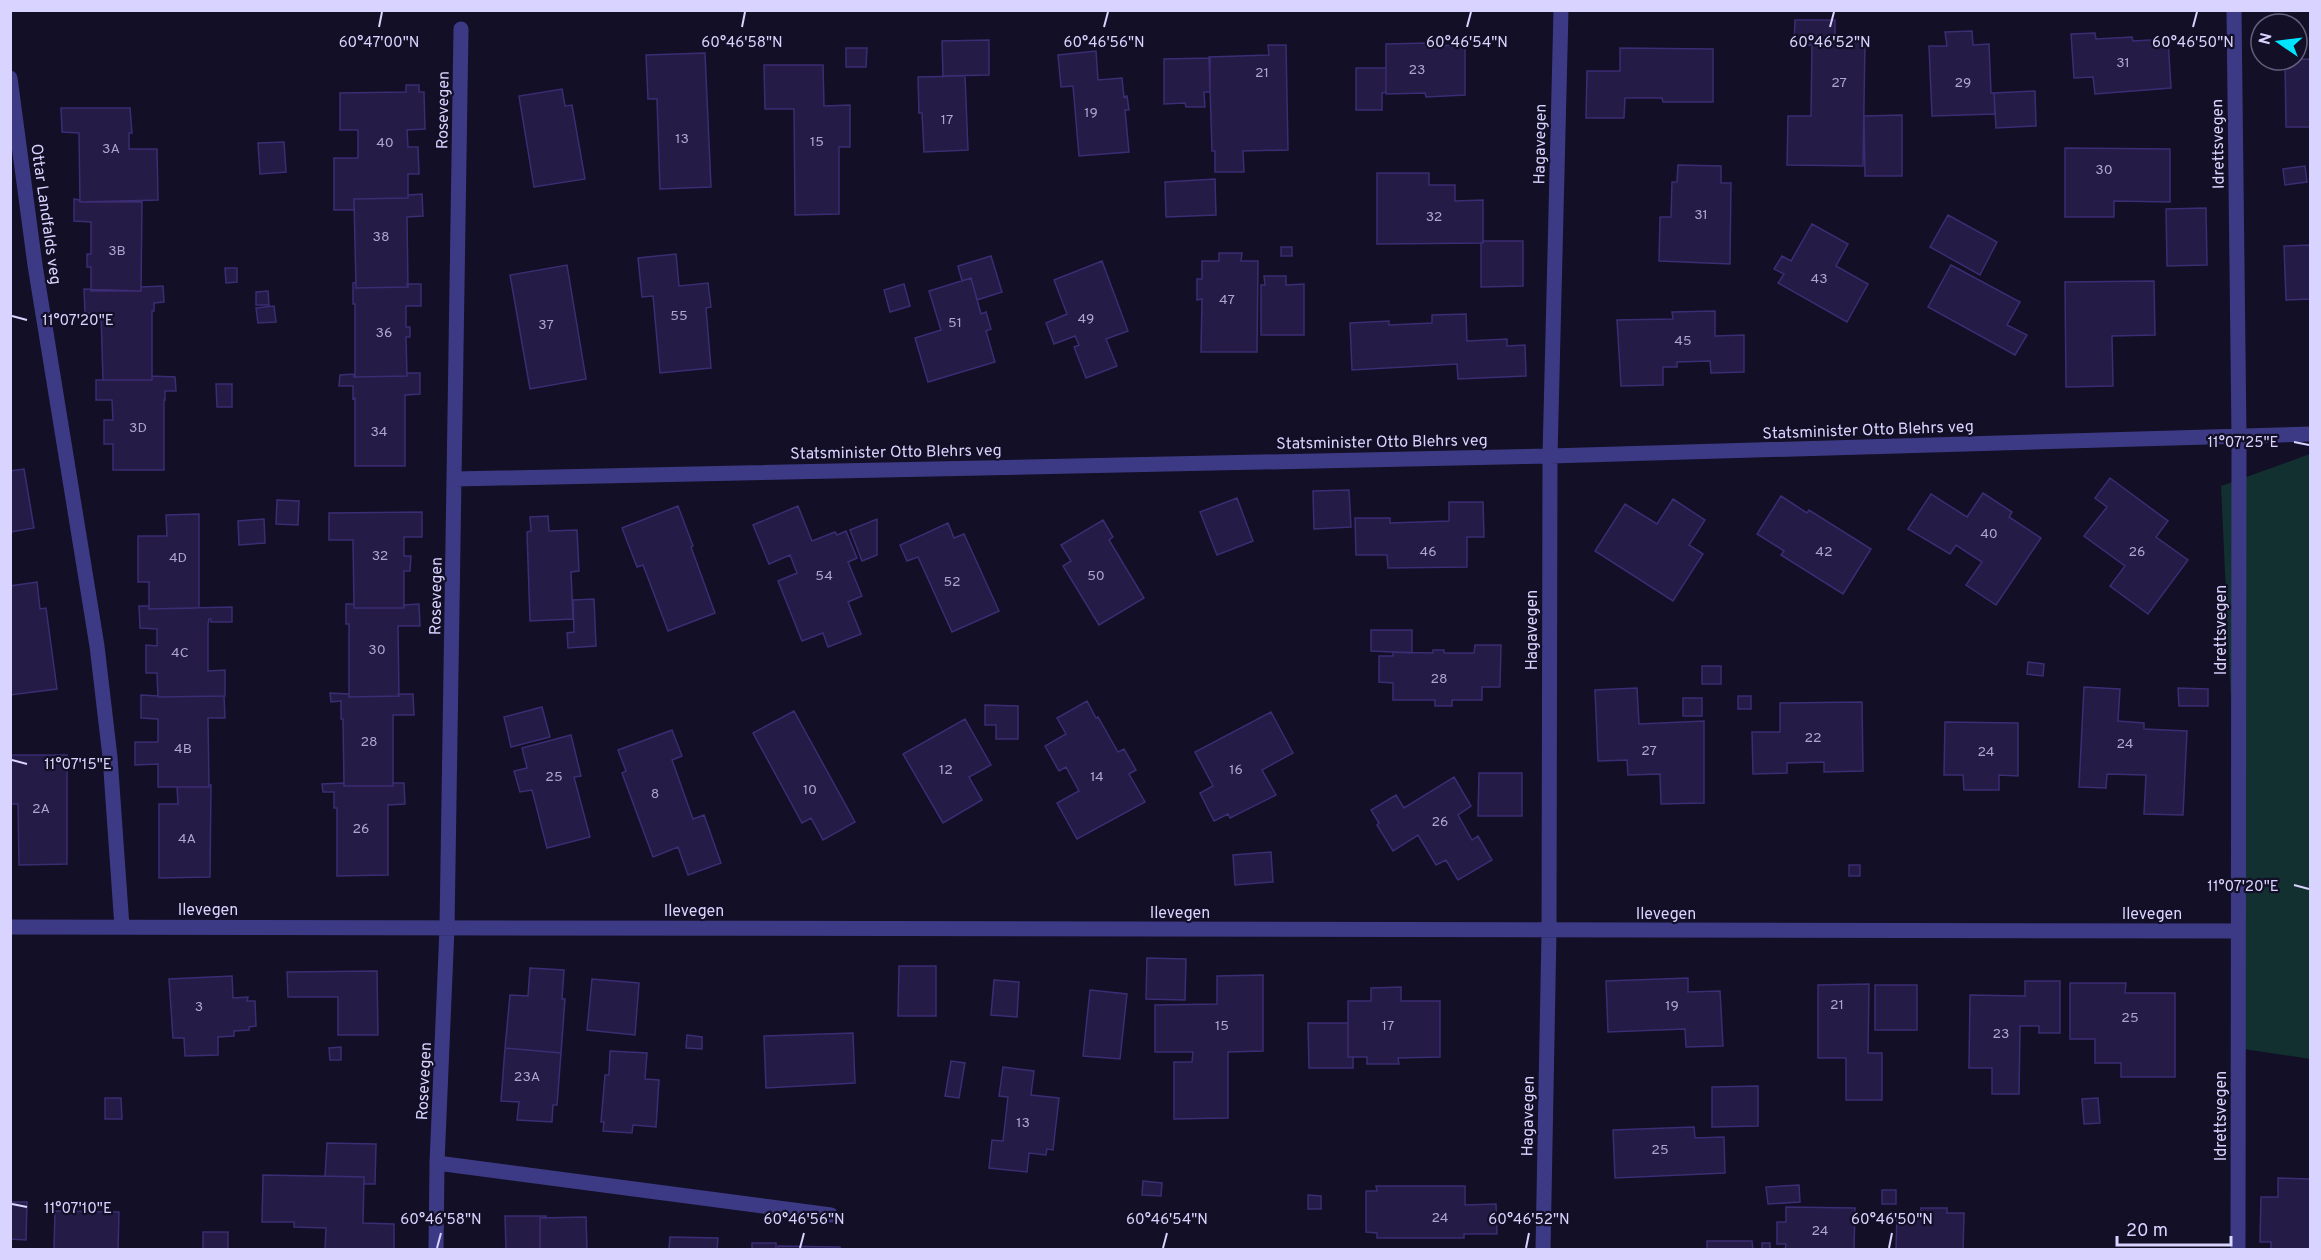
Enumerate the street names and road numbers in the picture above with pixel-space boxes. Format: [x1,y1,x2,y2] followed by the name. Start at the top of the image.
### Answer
[433,71,455,149] street label: Rosevegen
[2208,99,2230,189] street label: Idrettsvegen
[1530,104,1552,185] street label: Hagavegen
[25,143,65,286] street label: Ottar Landfalds veg
[1762,417,1974,445] street label: Statsminister Otto Blehrs veg
[1276,431,1488,455] street label: Statsminister Otto Blehrs veg
[790,441,1002,465] street label: Statsminister Otto Blehrs veg
[426,557,448,635] street label: Rosevegen
[2212,585,2232,675] street label: Idrettsvegen
[1523,590,1543,670] street label: Hagavegen
[178,901,238,921] street label: Ilevegen
[664,902,724,922] street label: Ilevegen
[1150,904,1210,924] street label: Ilevegen
[1636,905,1696,925] street label: Ilevegen
[2122,905,2182,925] street label: Ilevegen
[413,1041,437,1121] street label: Rosevegen
[2212,1071,2232,1161] street label: Idrettsvegen
[1518,1076,1540,1157] street label: Hagavegen

